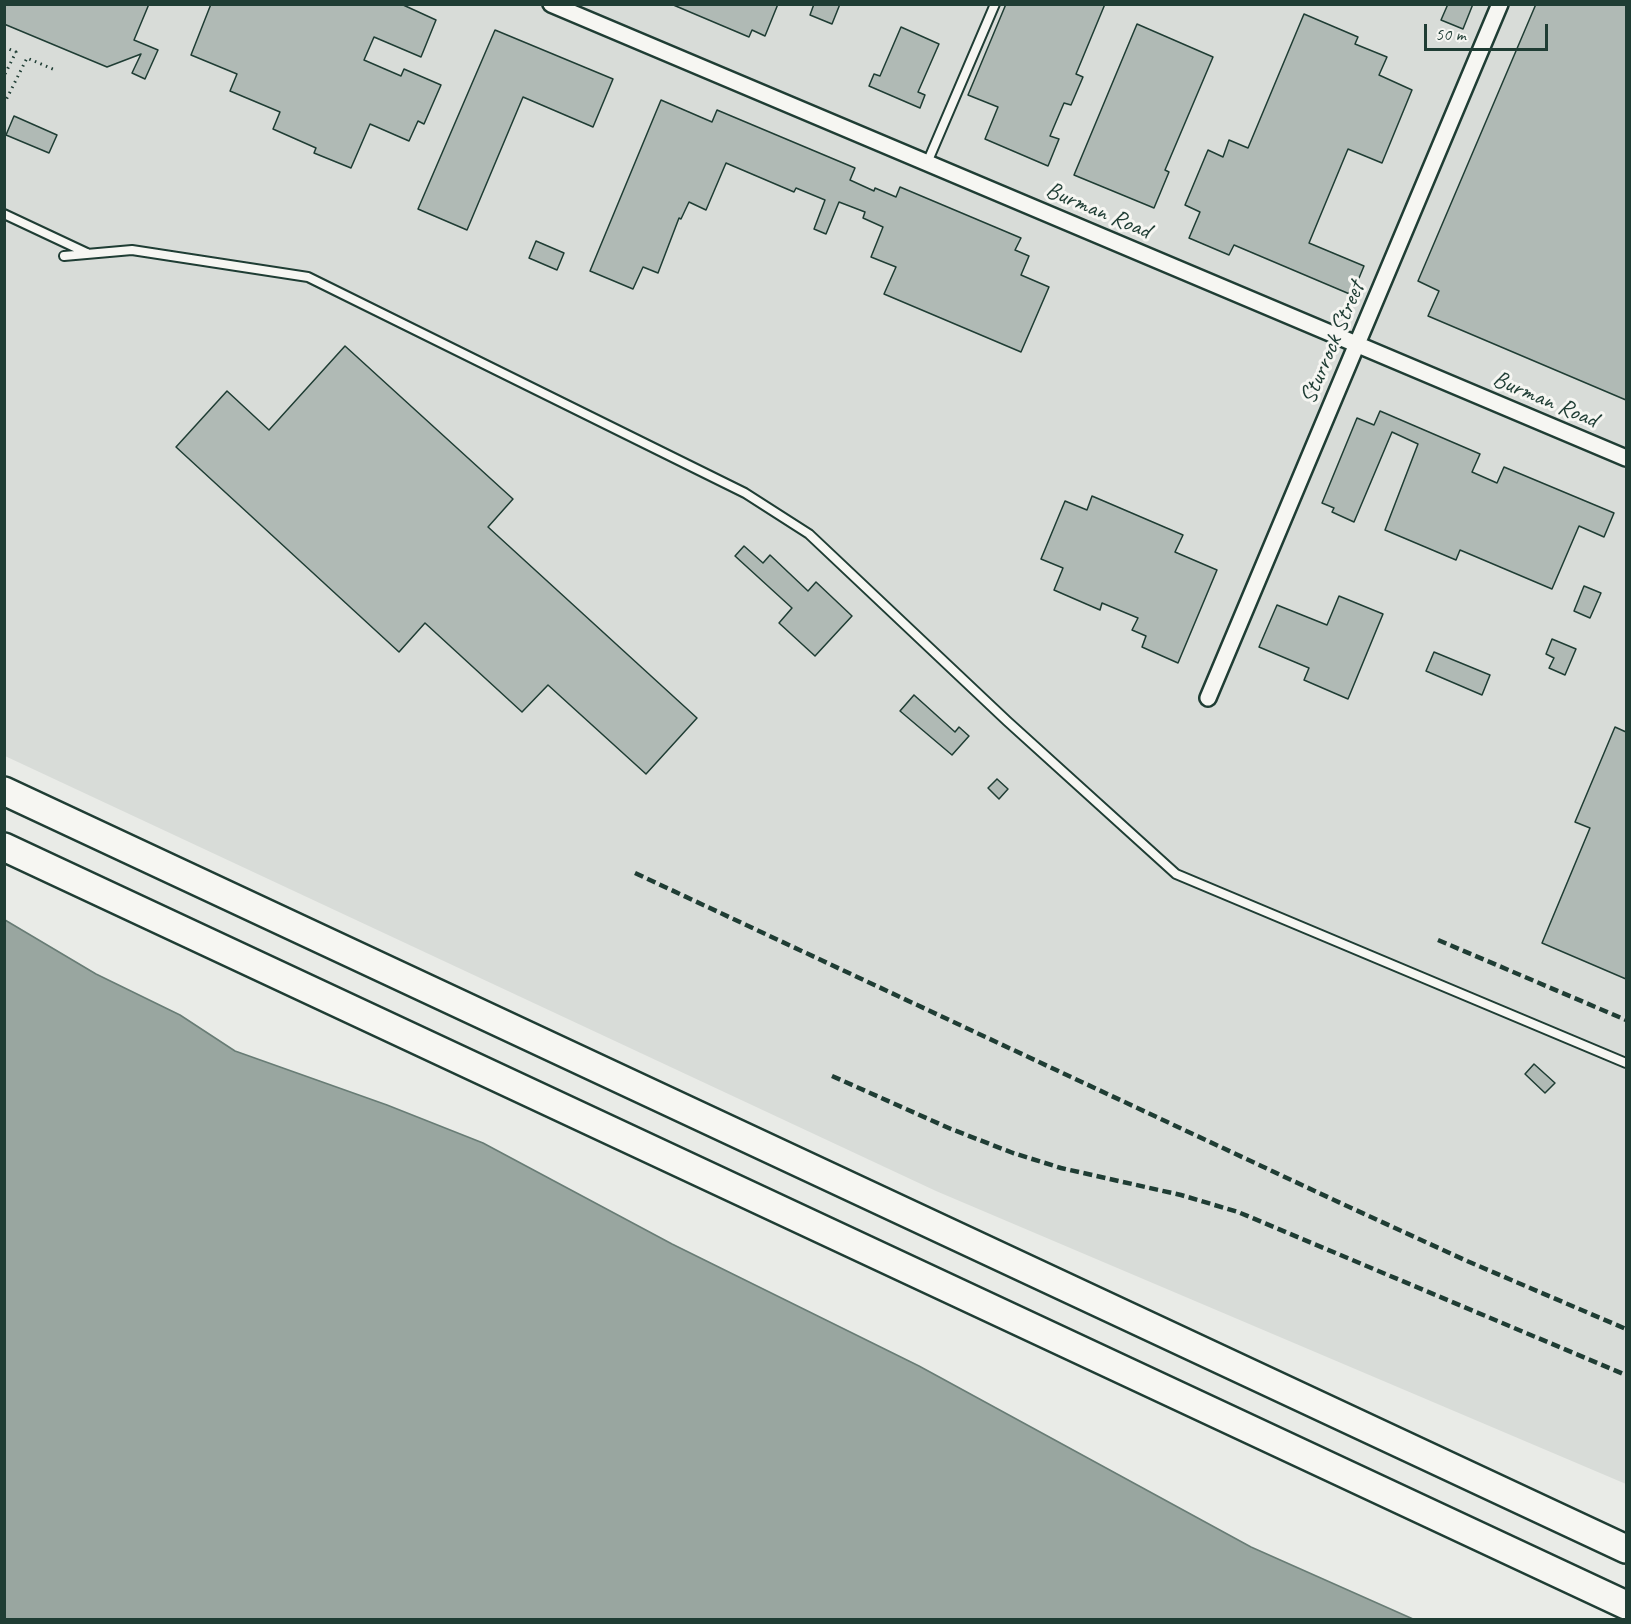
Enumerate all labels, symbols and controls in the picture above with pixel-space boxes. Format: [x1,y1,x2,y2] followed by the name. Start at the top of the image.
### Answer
[1427,12,1552,50] scale bar
[1435,23,1466,45] text: 50 m
[1041,176,1155,246] street label: Burman Road
[1294,278,1372,408] street label: Sturrock Street
[1488,365,1602,435] street label: Burman Road

